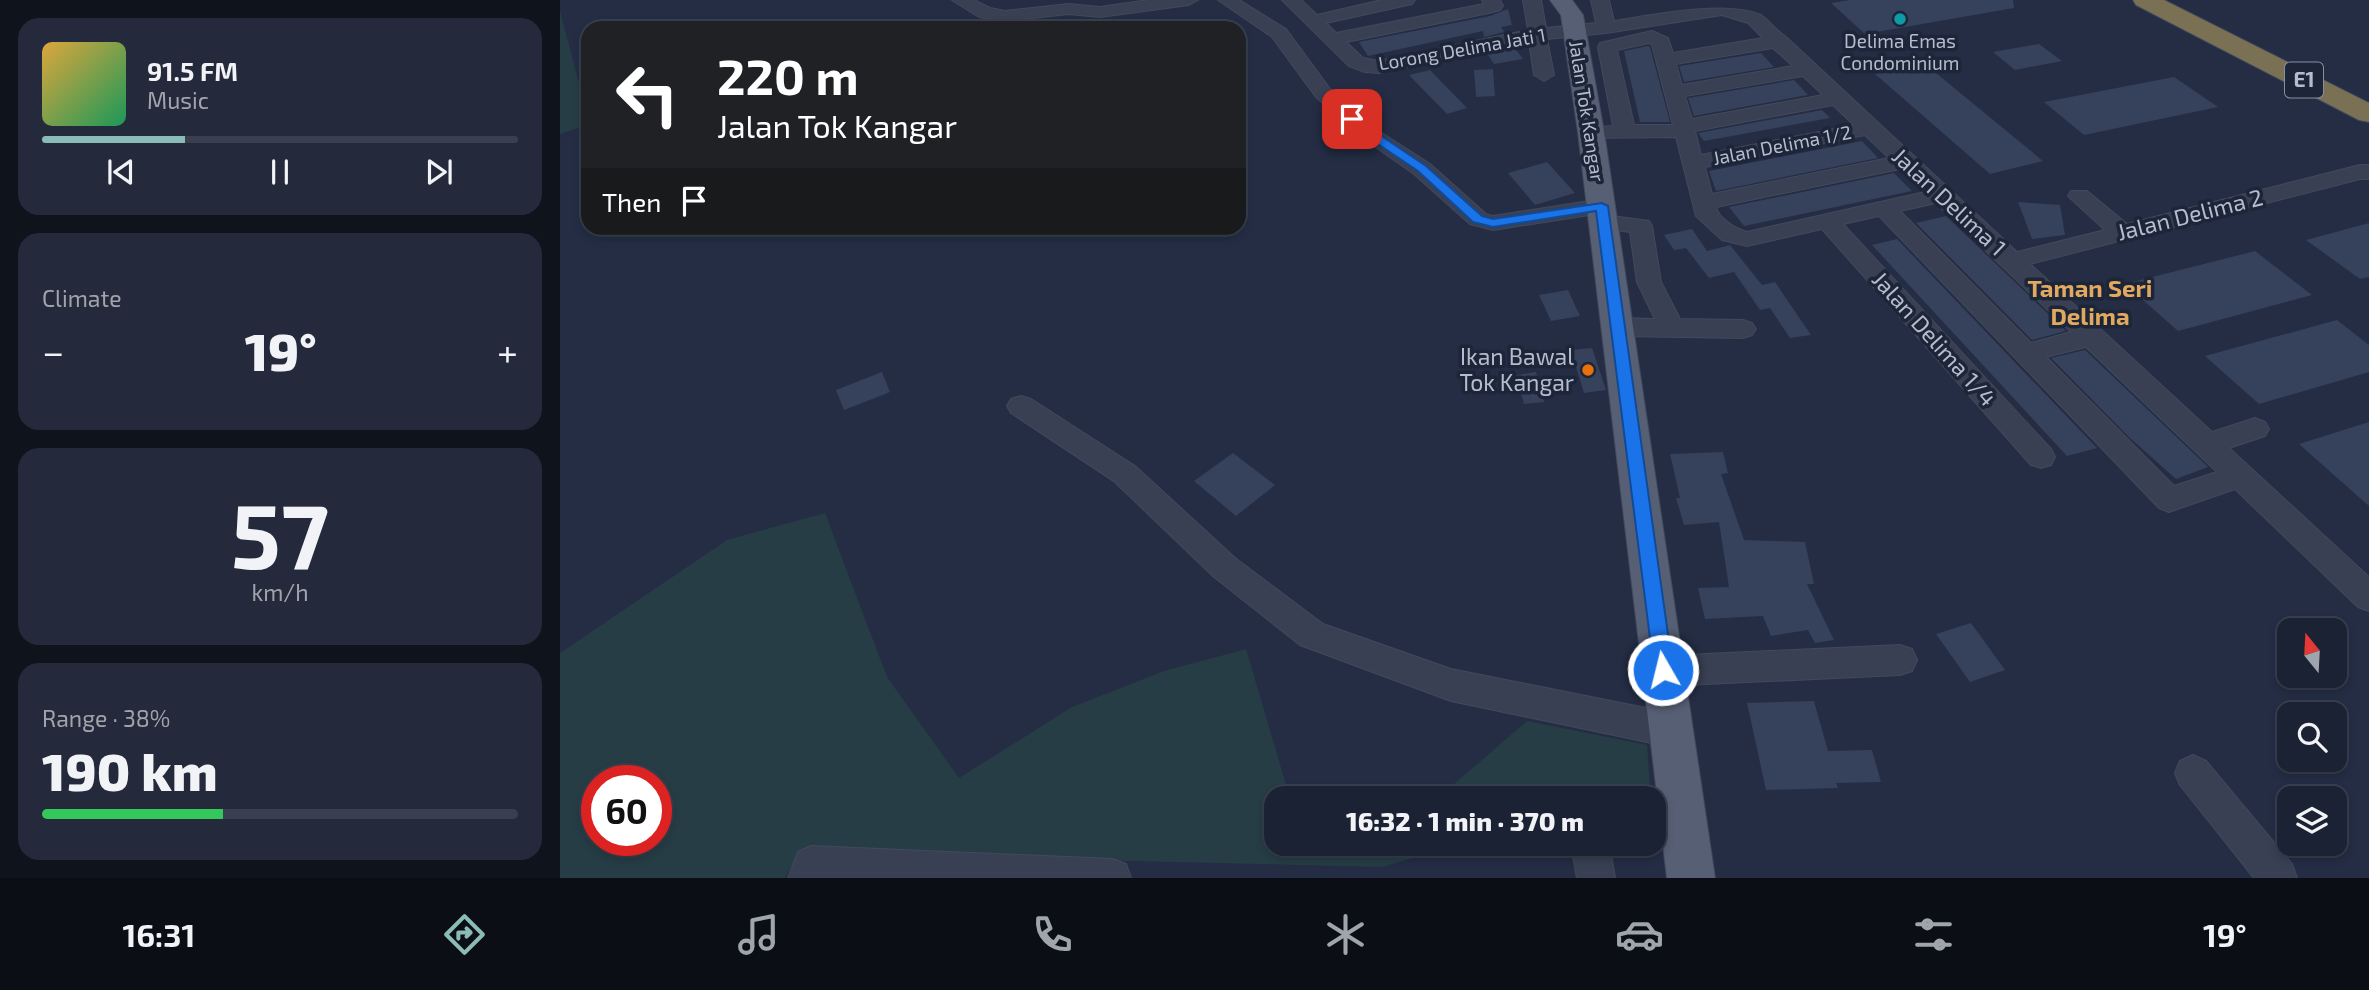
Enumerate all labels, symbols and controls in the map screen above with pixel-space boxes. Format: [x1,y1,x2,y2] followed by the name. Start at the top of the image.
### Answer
[1892,11,1908,27] marker: Delima Emas Condominium
[1377,22,1547,75] street label: Lorong Delima Jati 1
[1841,29,1959,74] place label: Delima Emas Condominium
[1565,39,1610,183] street label: Jalan Tok Kangar
[717,46,859,105] text: 220 m
[602,49,693,140] icon: left
[147,55,238,86] text: 91.5 FM
[2285,62,2323,98] road number: E1
[147,86,209,114] text: Music
[1322,89,1382,149] pin
[1333,100,1371,138] icon: arrive
[717,106,957,144] text: Jalan Tok Kangar
[1711,120,1853,169] street label: Jalan Delima 1/2
[1887,141,2012,261] street label: Jalan Delima 1
[102,153,140,191] icon: previous
[261,153,299,191] icon: pause
[420,153,458,191] icon: next
[675,182,713,220] icon: arrive
[2114,182,2266,246] street label: Jalan Delima 2
[602,186,661,217] text: Then
[1867,265,2003,411] street label: Jalan Delima 1/4
[2028,273,2152,330] district label: Taman Seri Delima
[42,284,122,312] text: Climate
[245,319,317,381] text: 19°
[42,328,64,374] text: −
[497,328,518,374] text: +
[1459,342,1574,396] place label: Ikan Bawal Tok Kangar
[1580,362,1596,378] marker: Ikan Bawal Tok Kangar
[231,478,329,587] text: 57
[251,578,309,606] text: km/h
[2277,618,2347,688] north arrow
[2277,618,2347,856] map controls
[1626,633,1700,707] position arrow
[2277,702,2347,772] button: search
[42,704,170,732] text: Range · 38%
[42,739,218,801] text: 190 km
[581,765,672,856] speed limit sign: 60
[2277,786,2347,856] button: layers
[1346,805,1584,836] text: 16:32 · 1 min · 370 m
[440,910,489,959] icon: directions
[734,910,783,959] icon: music
[1028,910,1077,959] icon: phone
[1321,910,1370,959] icon: climate
[1615,910,1664,959] icon: car
[1909,910,1958,959] icon: filters
[122,915,195,953] text: 16:31
[2203,915,2247,953] text: 19°

